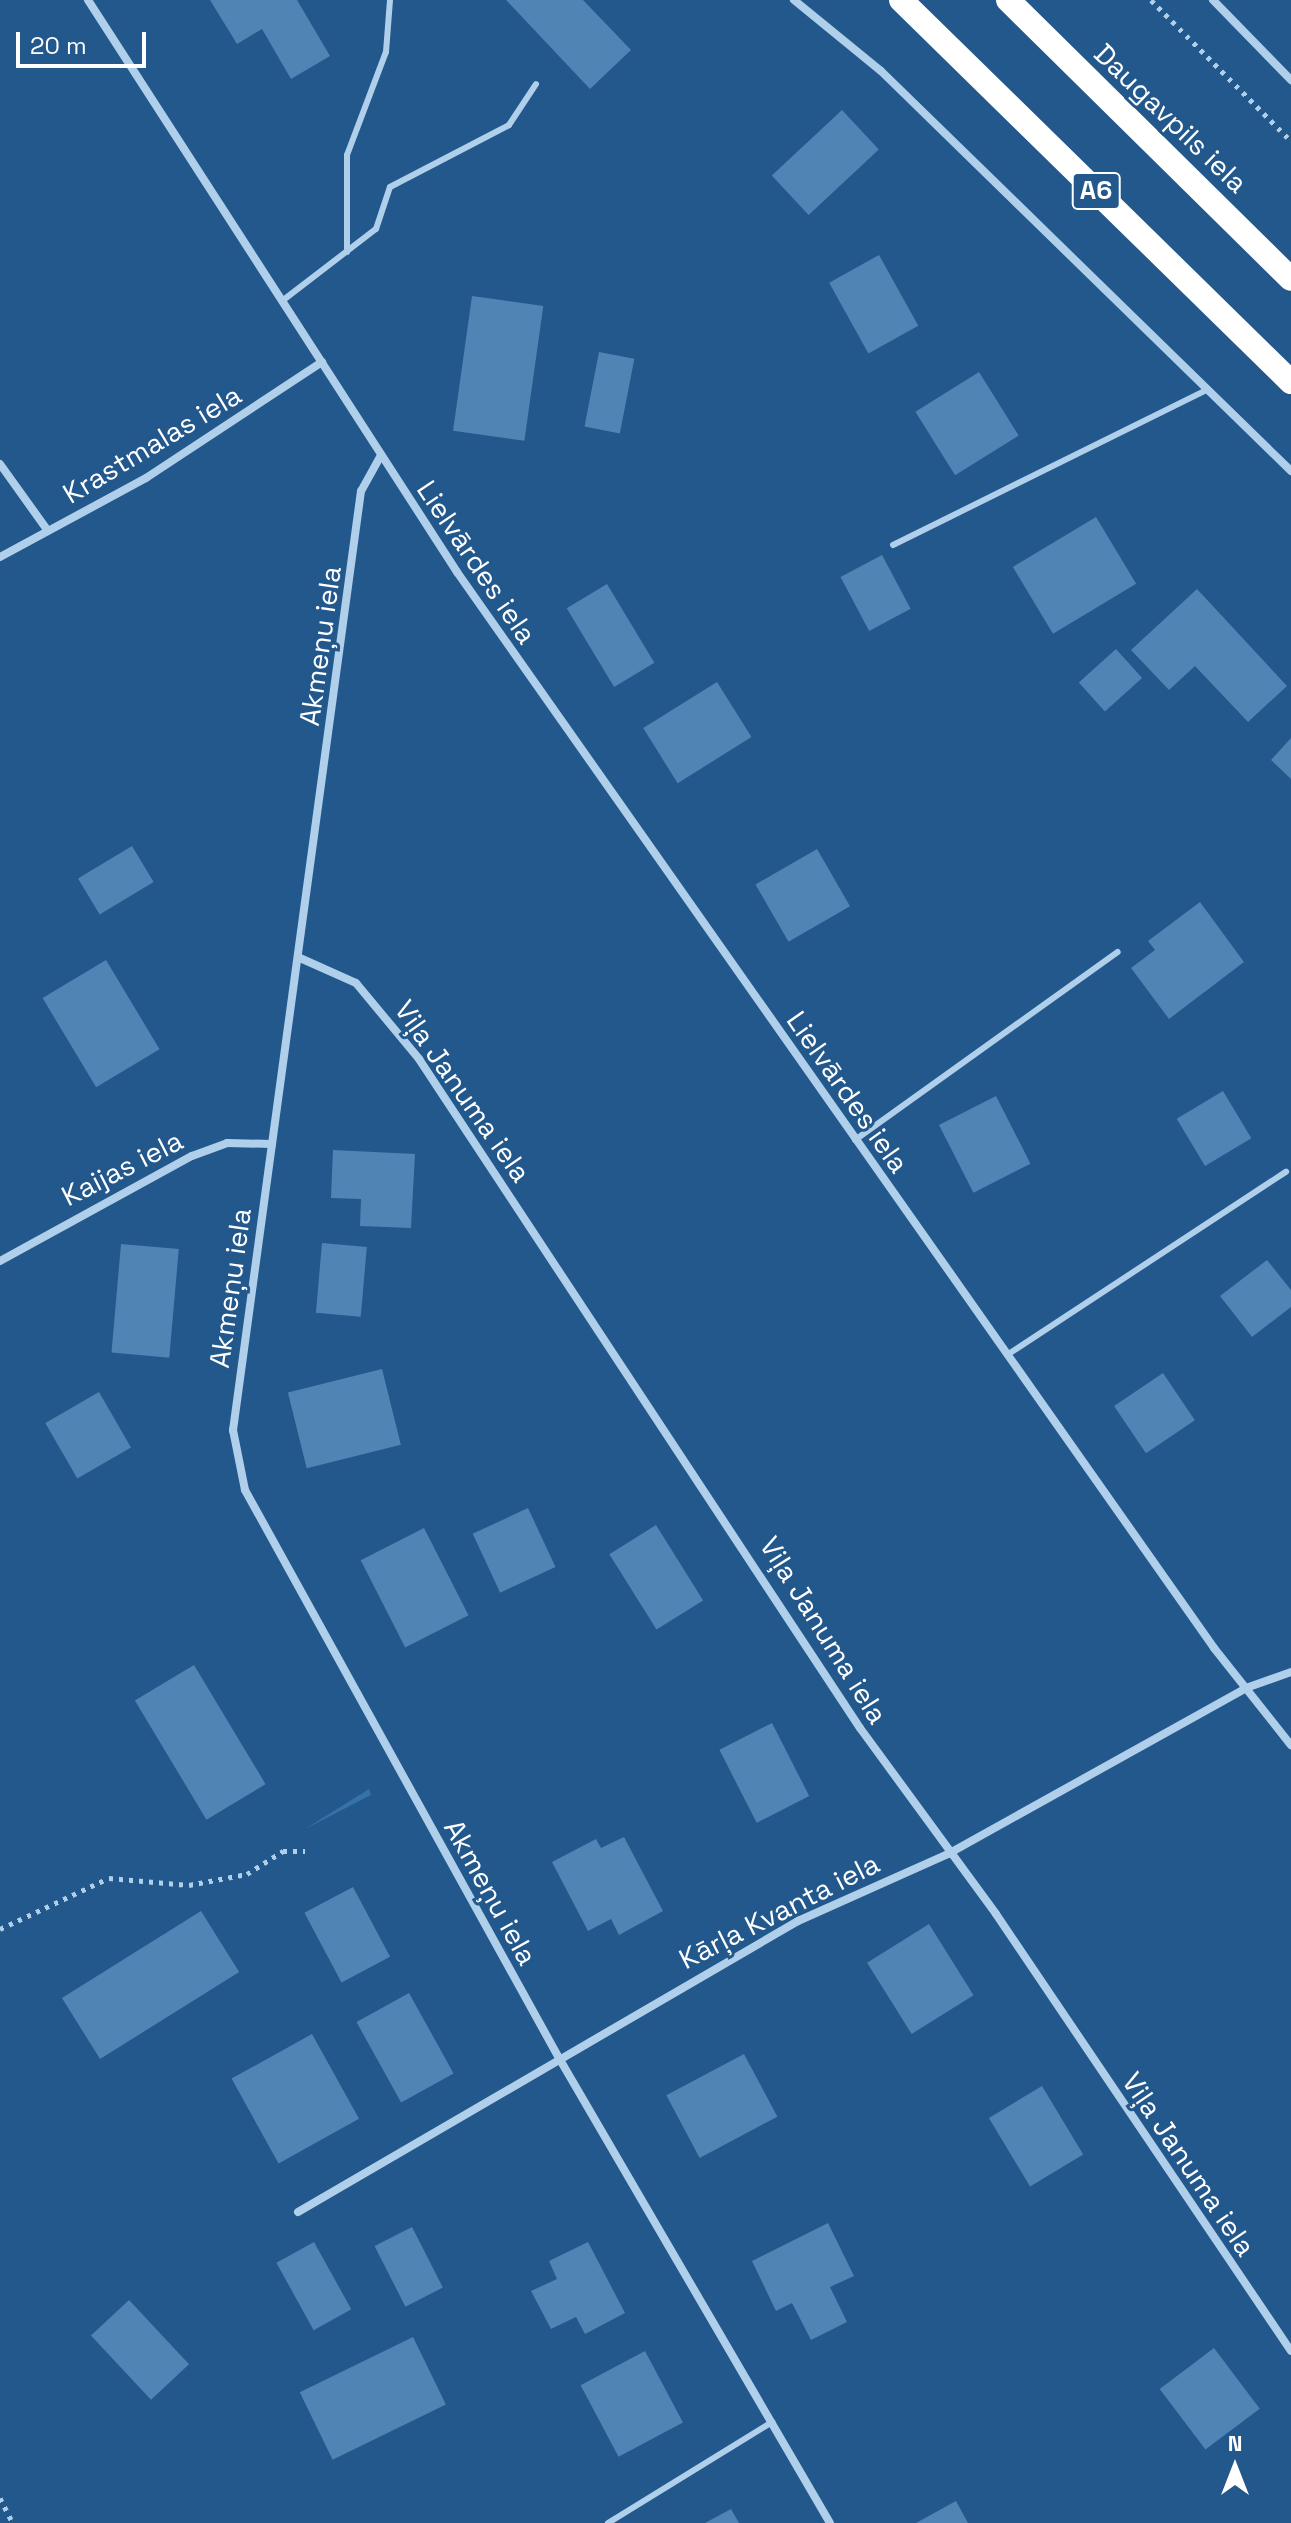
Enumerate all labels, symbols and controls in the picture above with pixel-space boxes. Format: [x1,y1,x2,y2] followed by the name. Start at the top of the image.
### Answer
[20,16,150,66] scale bar
[30,30,87,61] text: 20 m
[1087,36,1255,200] street label: Daugavpils iela
[1070,169,1122,213] road number: A6
[57,378,247,510] street label: Krastmalas iela
[410,474,544,650] street label: Lielvārdes iela
[292,564,348,728] street label: Akmeņu iela
[388,994,538,1188] street label: Viļa Januma iela
[780,1005,916,1179] street label: Lielvārdes iela
[56,1123,188,1213] street label: Kaijas iela
[202,1206,258,1370] street label: Akmeņu iela
[753,1530,895,1730] street label: Viļa Januma iela
[437,1813,545,1971] street label: Akmeņu iela
[673,1846,885,1976] street label: Kārļa Kvanta iela
[1115,2066,1263,2262] street label: Viļa Januma iela
[1195,2427,1275,2507] north arrow
[1228,2429,1242,2457] text: N

